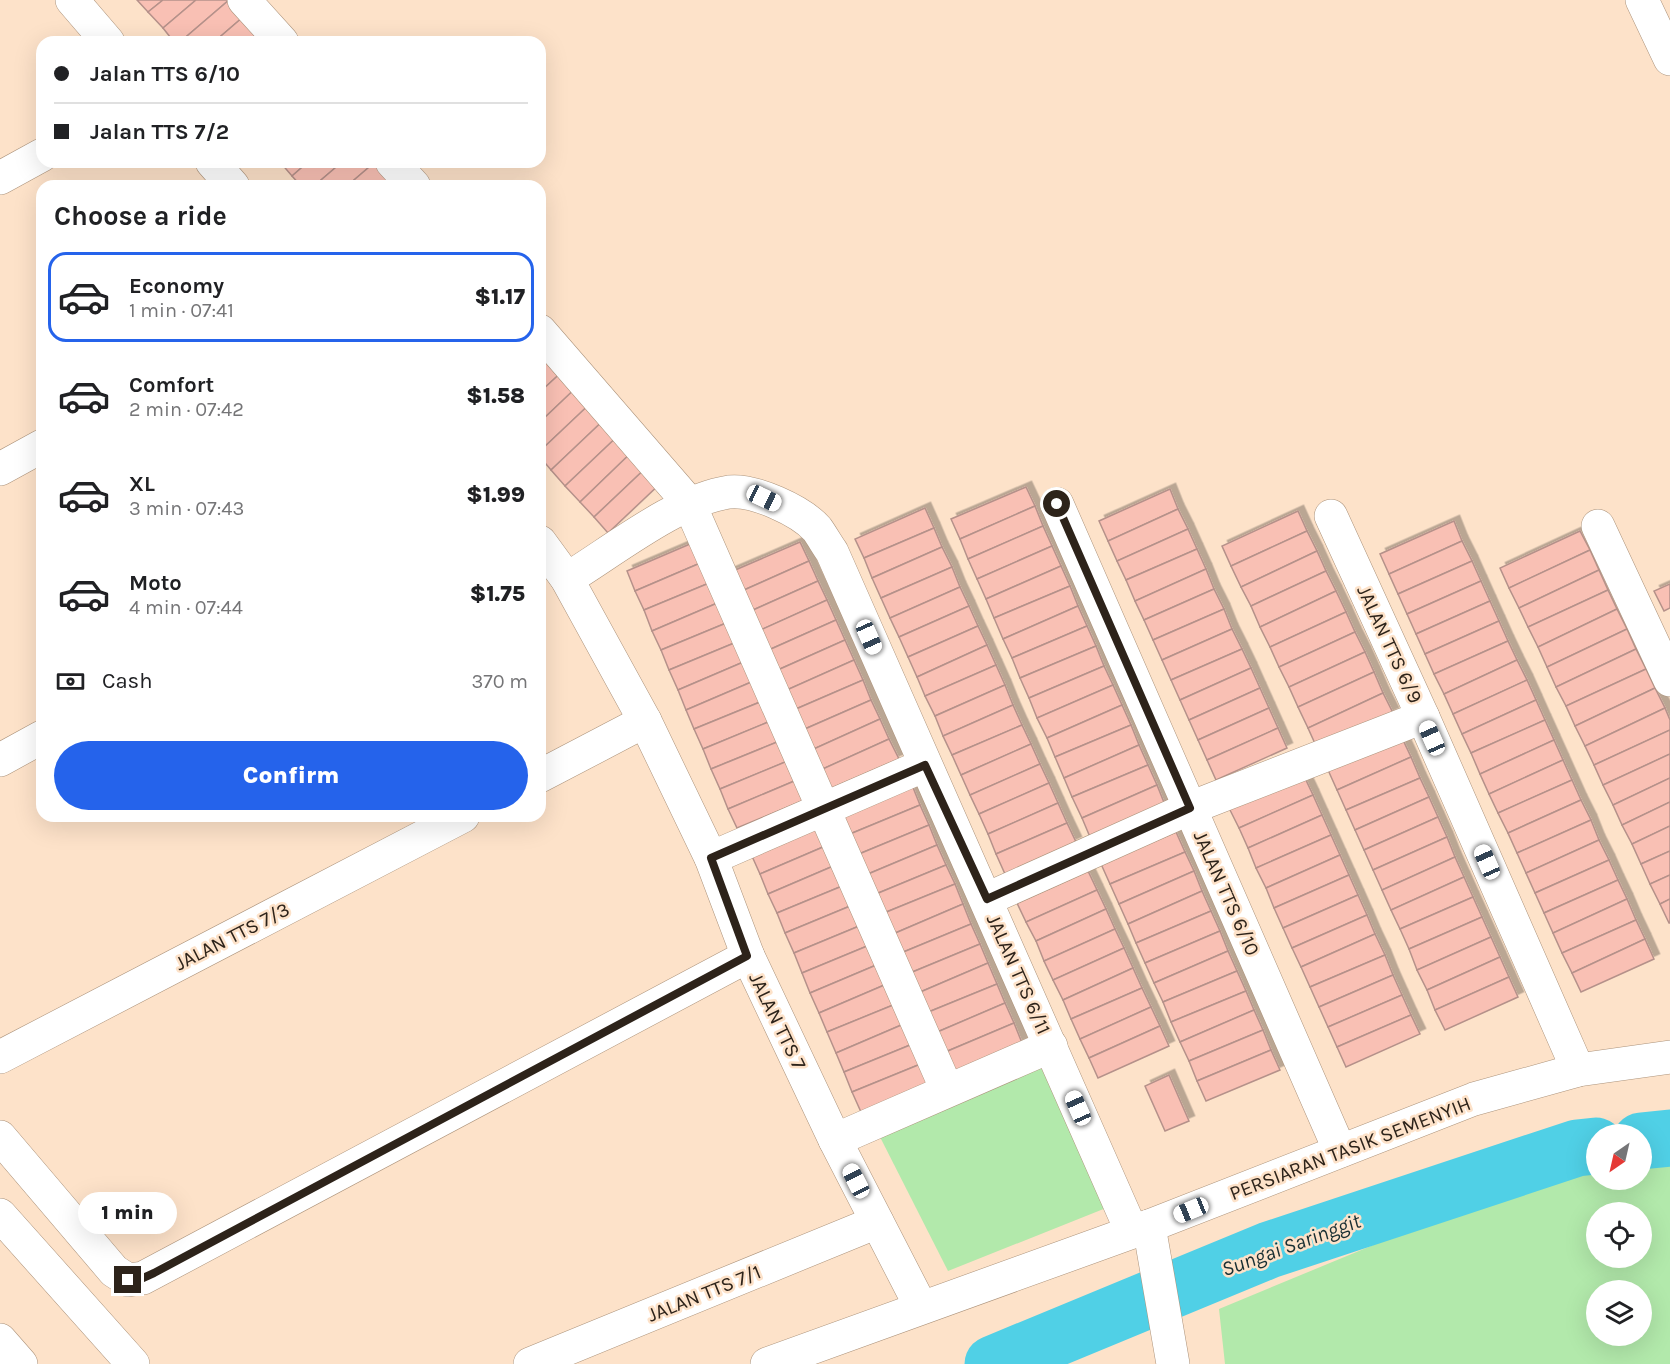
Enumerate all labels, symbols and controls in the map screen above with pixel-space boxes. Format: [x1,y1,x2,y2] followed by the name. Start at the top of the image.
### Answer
[90,61,240,87] text: Jalan TTS 6/10
[90,119,229,145] text: Jalan TTS 7/2
[54,200,227,232] text: Choose a ride
[57,270,111,324] icon: car
[129,273,224,299] text: Economy
[474,284,525,310] text: $1.17
[129,299,234,322] text: 1 min · 07:41
[57,369,111,423] icon: car
[129,372,214,398] text: Comfort
[466,383,525,409] text: $1.58
[129,398,244,421] text: 2 min · 07:42
[57,468,111,522] icon: car
[129,471,155,497] text: XL
[466,482,525,508] text: $1.99
[744,482,784,514] car
[1043,490,1070,517] route start
[129,497,244,520] text: 3 min · 07:43
[57,567,111,621] icon: car
[129,570,182,596] text: Moto
[470,581,525,607] text: $1.75
[1352,582,1427,707] street label: JALAN TTS 6/9
[129,596,243,619] text: 4 min · 07:44
[853,617,885,657] car
[54,665,87,698] icon: cash
[102,668,152,694] text: Cash
[471,670,528,693] text: 370 m
[1416,718,1448,758] car
[54,741,528,810] button: Confirm
[1189,827,1264,959] street label: JALAN TTS 6/10
[1471,842,1503,882] car
[171,898,293,975] street label: JALAN TTS 7/3
[982,911,1055,1038] street label: JALAN TTS 6/11
[744,969,811,1074] street label: JALAN TTS 7
[1062,1088,1094,1128] car
[1226,1092,1474,1205] street label: PERSIARAN TASIK SEMENYIH
[1586,1124,1652,1190] north arrow
[1586,1124,1652,1346] map controls
[840,1161,872,1201] car
[78,1193,178,1235] callout: 1 min
[1171,1195,1211,1225] car
[101,1201,154,1224] text: 1 min
[1586,1202,1652,1268] button: locate
[1218,1208,1365,1281] water label: Sungai Saringgit
[644,1260,764,1327] street label: JALAN TTS 7/1
[114,1266,141,1293] route end
[1586,1280,1652,1346] button: layers

